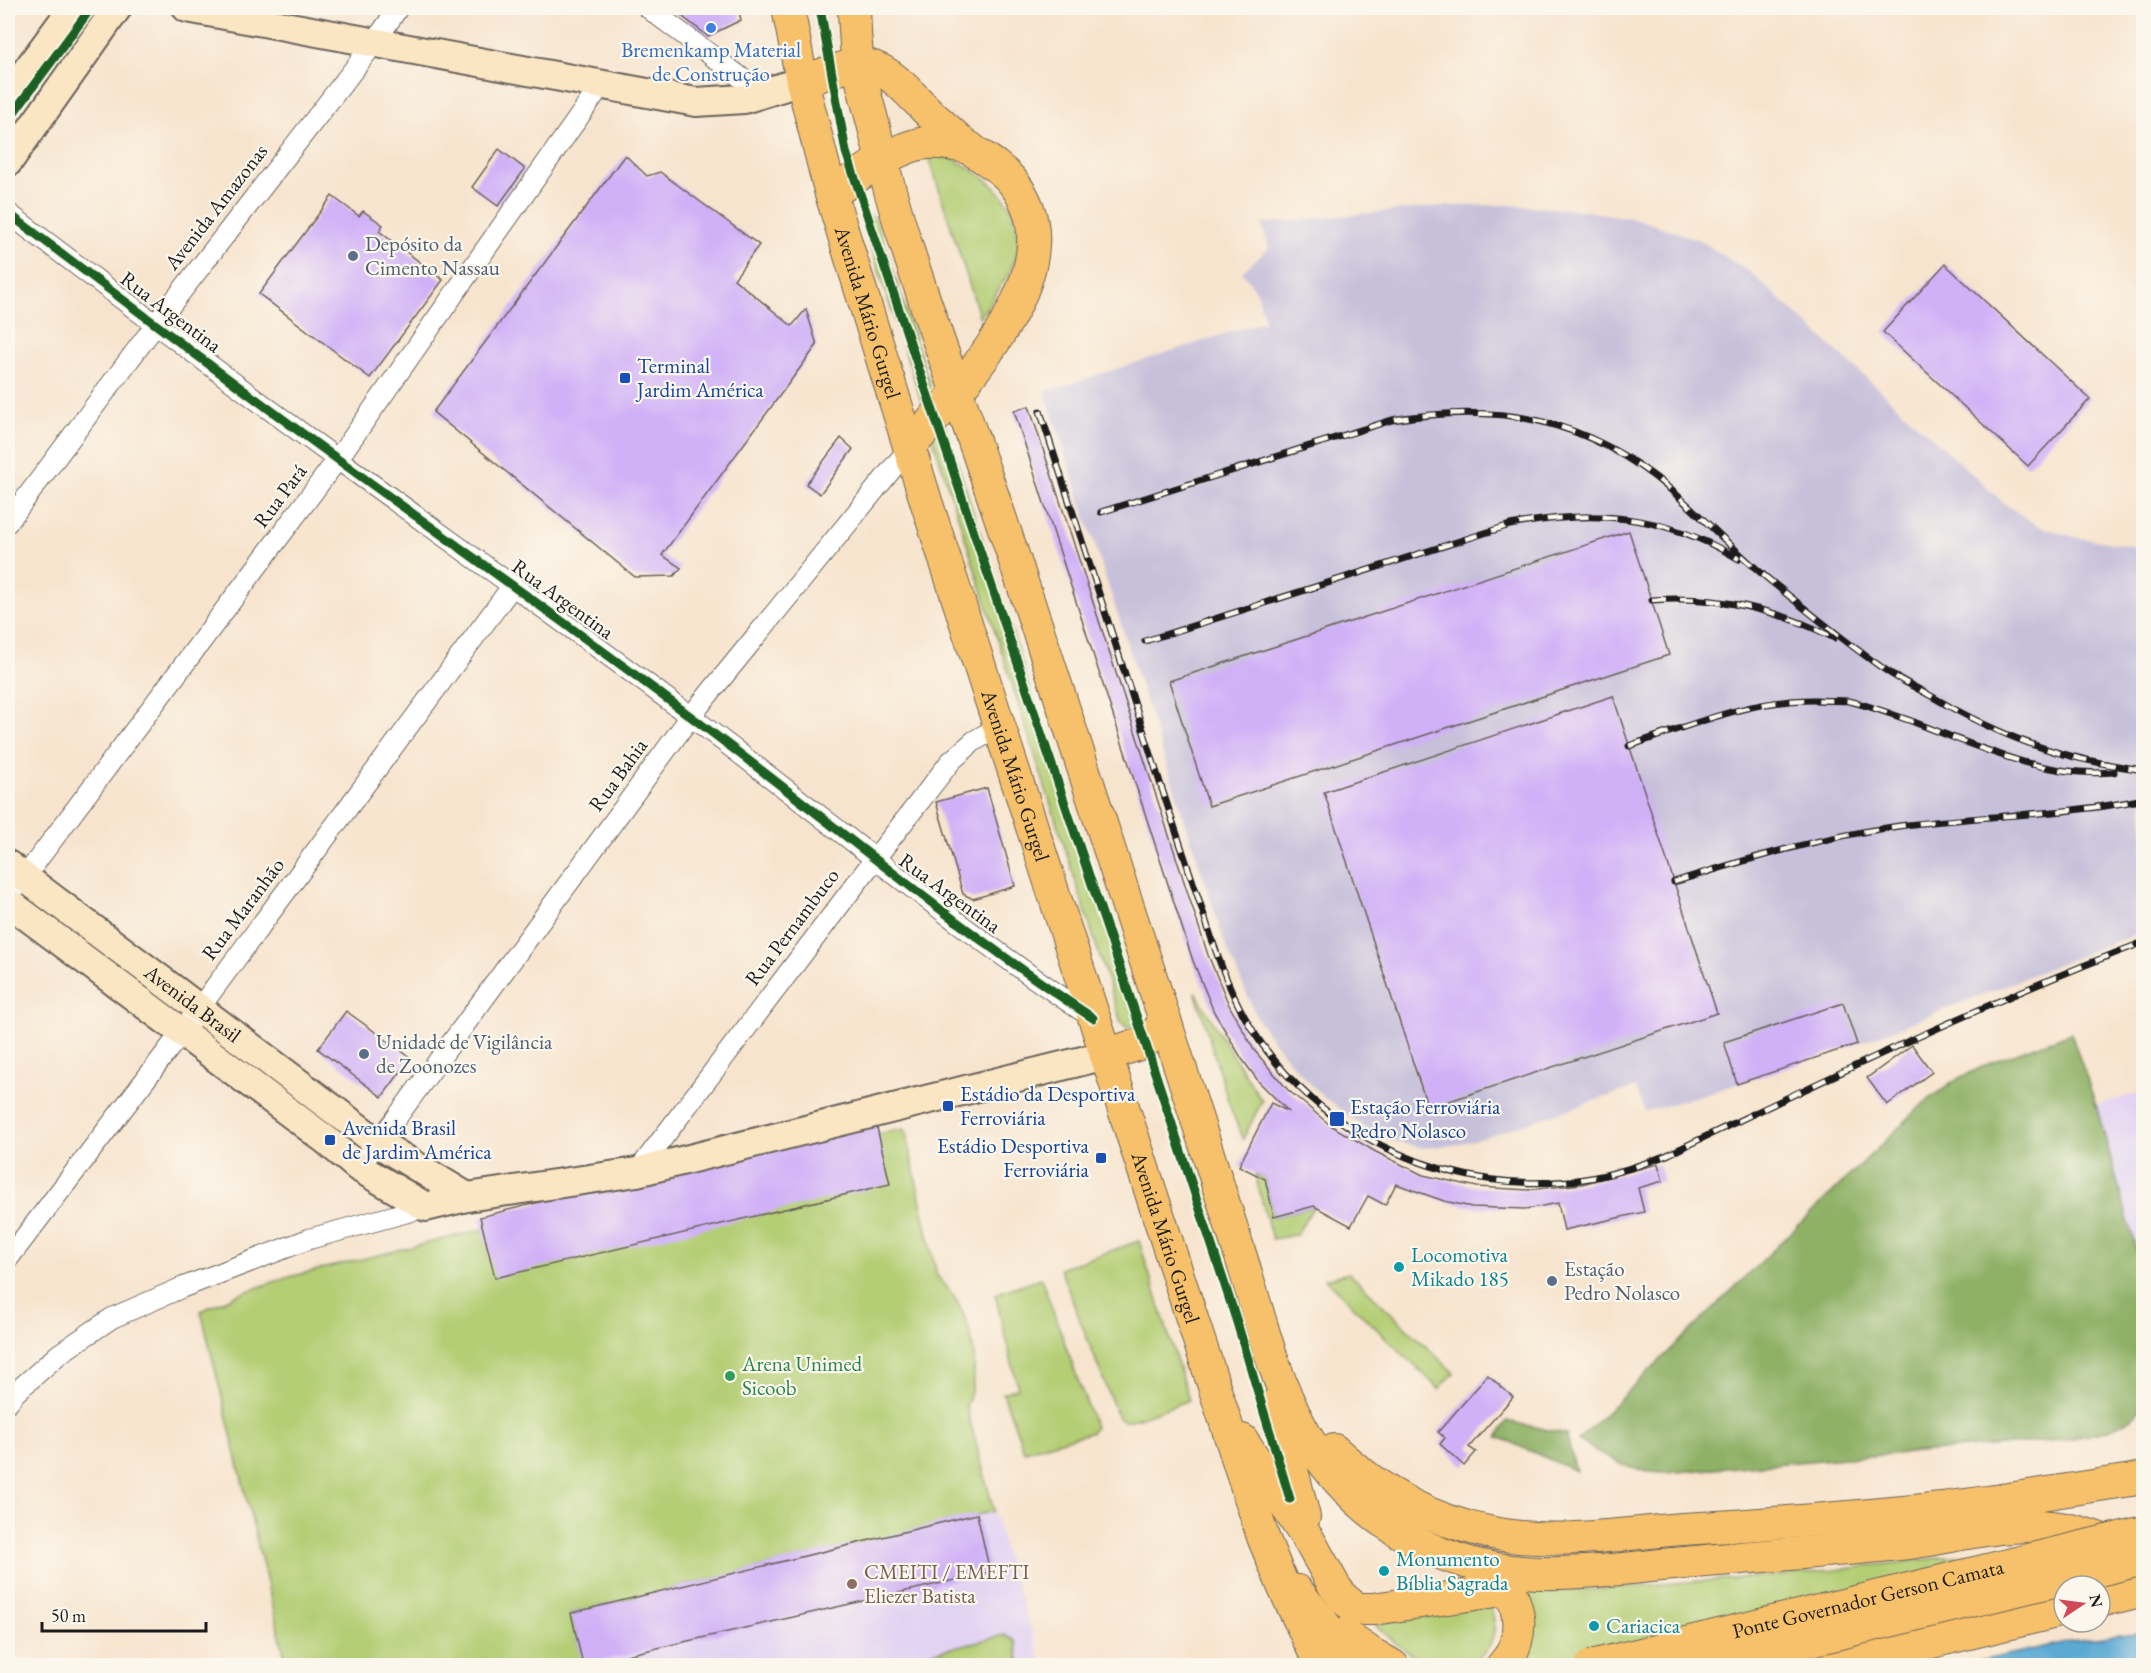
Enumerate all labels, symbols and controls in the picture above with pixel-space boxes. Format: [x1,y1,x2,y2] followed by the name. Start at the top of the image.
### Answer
[704,21,718,35] marker: Bremenkamp Material de Construção
[621,36,801,87] place label: Bremenkamp Material de Construção
[157,138,273,276] street label: Avenida Amazonas
[828,222,907,402] street label: Avenida Mário Gurgel
[365,230,500,281] place label: Depósito da Cimento Nassau
[346,249,360,263] marker: Depósito da Cimento Nassau
[115,265,228,359] street label: Rua Argentina
[635,352,764,403] place label: Terminal Jardim América
[618,371,632,385] marker: Terminal Jardim América
[247,458,313,533] street label: Rua Pará
[507,552,620,645] street label: Rua Argentina
[975,685,1056,865] street label: Avenida Mário Gurgel
[582,732,653,816] street label: Rua Bahia
[894,846,1007,939] street label: Rua Argentina
[195,852,290,965] street label: Rua Maranhão
[739,862,845,991] street label: Rua Pernambuco
[138,958,247,1048] street label: Avenida Brasil
[376,1028,553,1079] place label: Unidade de Vigilância de Zoonozes
[357,1047,371,1061] marker: Unidade de Vigilância de Zoonozes
[960,1080,1136,1131] place label: Estádio da Desportiva Ferroviária
[1350,1093,1501,1144] place label: Estação Ferroviária Pedro Nolasco
[941,1099,955,1113] marker: Estádio da Desportiva Ferroviária
[1328,1110,1346,1128] marker: Estação Ferroviária Pedro Nolasco
[341,1114,492,1165] place label: Avenida Brasil de Jardim América
[937,1132,1090,1183] place label: Estádio Desportiva Ferroviária
[323,1133,337,1147] marker: Avenida Brasil de Jardim América
[1125,1147,1207,1327] street label: Avenida Mário Gurgel
[1094,1151,1108,1165] marker: Estádio Desportiva Ferroviária
[1411,1241,1509,1292] place label: Locomotiva Mikado 185
[1564,1255,1680,1306] place label: Estação Pedro Nolasco
[1392,1260,1406,1274] marker: Locomotiva Mikado 185
[1545,1274,1559,1288] marker: Estação Pedro Nolasco
[741,1350,862,1401] place label: Arena Unimed Sicoob
[723,1369,737,1383] marker: Arena Unimed Sicoob
[1396,1545,1509,1596] place label: Monumento Bíblia Sagrada
[1729,1552,2007,1644] street label: Ponte Governador Gerson Camata
[864,1558,1029,1609] place label: CMEITI / EMEFTI Eliezer Batista
[1377,1564,1391,1578] marker: Monumento Bíblia Sagrada
[2052,1574,2112,1634] north arrow
[845,1577,859,1591] marker: CMEITI / EMEFTI Eliezer Batista
[2084,1592,2108,1609] text: N
[42,1595,206,1633] scale bar
[51,1604,86,1627] text: 50 m
[1606,1612,1681,1639] place label: Cariacica
[1587,1619,1601,1633] marker: Cariacica

